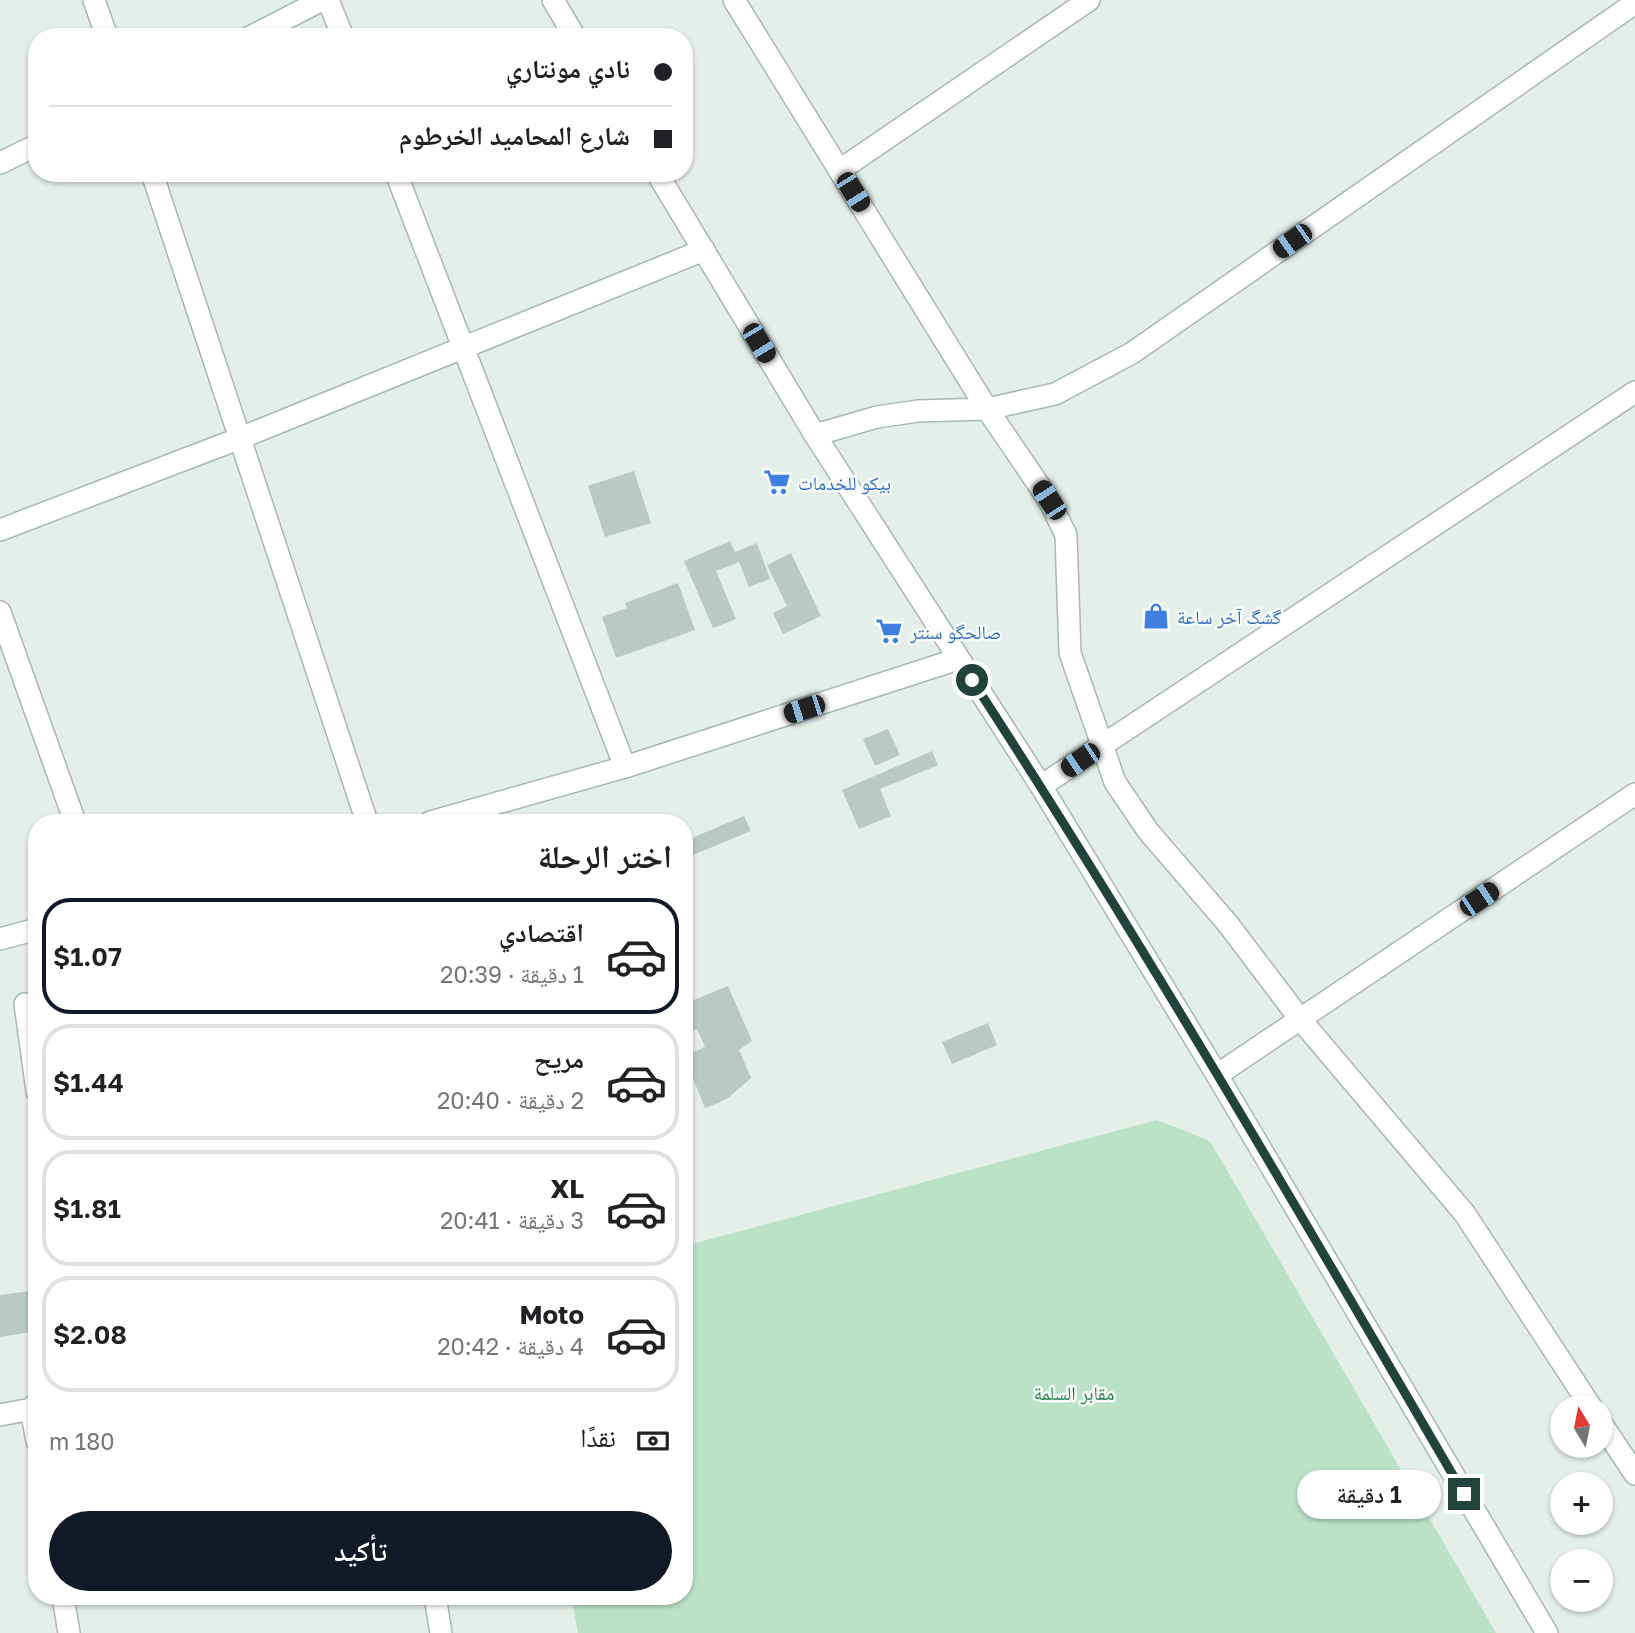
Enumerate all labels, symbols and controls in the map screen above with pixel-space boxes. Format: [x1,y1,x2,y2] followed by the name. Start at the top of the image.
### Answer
[506,53,630,84] text: نادي مونتاري
[399,120,630,151] text: شارع المحاميد الخرطوم
[833,169,874,215] car
[1269,220,1316,262] car
[740,320,779,366] car
[762,467,792,497] supermarket icon: بيكو للخدمات
[798,471,891,495] place label: بيكو للخدمات
[1029,477,1070,523] car
[1141,601,1171,631] shop icon: گشگ آخر ساعة
[1177,605,1282,629] place label: گشگ آخر ساعة
[874,616,904,646] supermarket icon: صالحگو سنتر
[909,620,1001,644] place label: صالحگو سنتر
[956,664,988,696] route start
[781,693,828,725] car
[1057,740,1104,780] car
[538,837,672,875] text: اختر الرحلة
[1456,879,1503,919] car
[499,917,584,948] text: اقتصادي
[605,925,668,988] icon: car
[53,941,122,972] text: $1.07
[440,960,584,988] text: 1 دقيقة · 20:39
[534,1043,584,1074] text: مريح
[605,1051,668,1114] icon: car
[53,1067,124,1098] text: $1.44
[437,1086,584,1114] text: 2 دقيقة · 20:40
[550,1173,584,1204] text: XL
[605,1177,668,1240] icon: car
[53,1193,121,1224] text: $1.81
[440,1206,584,1234] text: 3 دقيقة · 20:41
[519,1299,584,1330] text: Moto
[605,1303,668,1366] icon: car
[53,1319,127,1350] text: $2.08
[437,1332,584,1360] text: 4 دقيقة · 20:42
[1034,1381,1114,1405] park label: مقابر السلمة
[1550,1395,1614,1458] north arrow
[1550,1395,1613,1612] map controls
[580,1422,616,1453] text: نقدًا
[634,1422,672,1460] icon: cash
[49,1427,115,1455] text: 180 m
[1296,1470,1440,1518] callout: 1 دقيقة
[1550,1472,1613,1535] button: +
[1448,1478,1480,1510] route end
[1336,1480,1402,1508] text: 1 دقيقة
[49,1511,672,1591] button: تأكيد
[1550,1549,1613,1612] button: −

